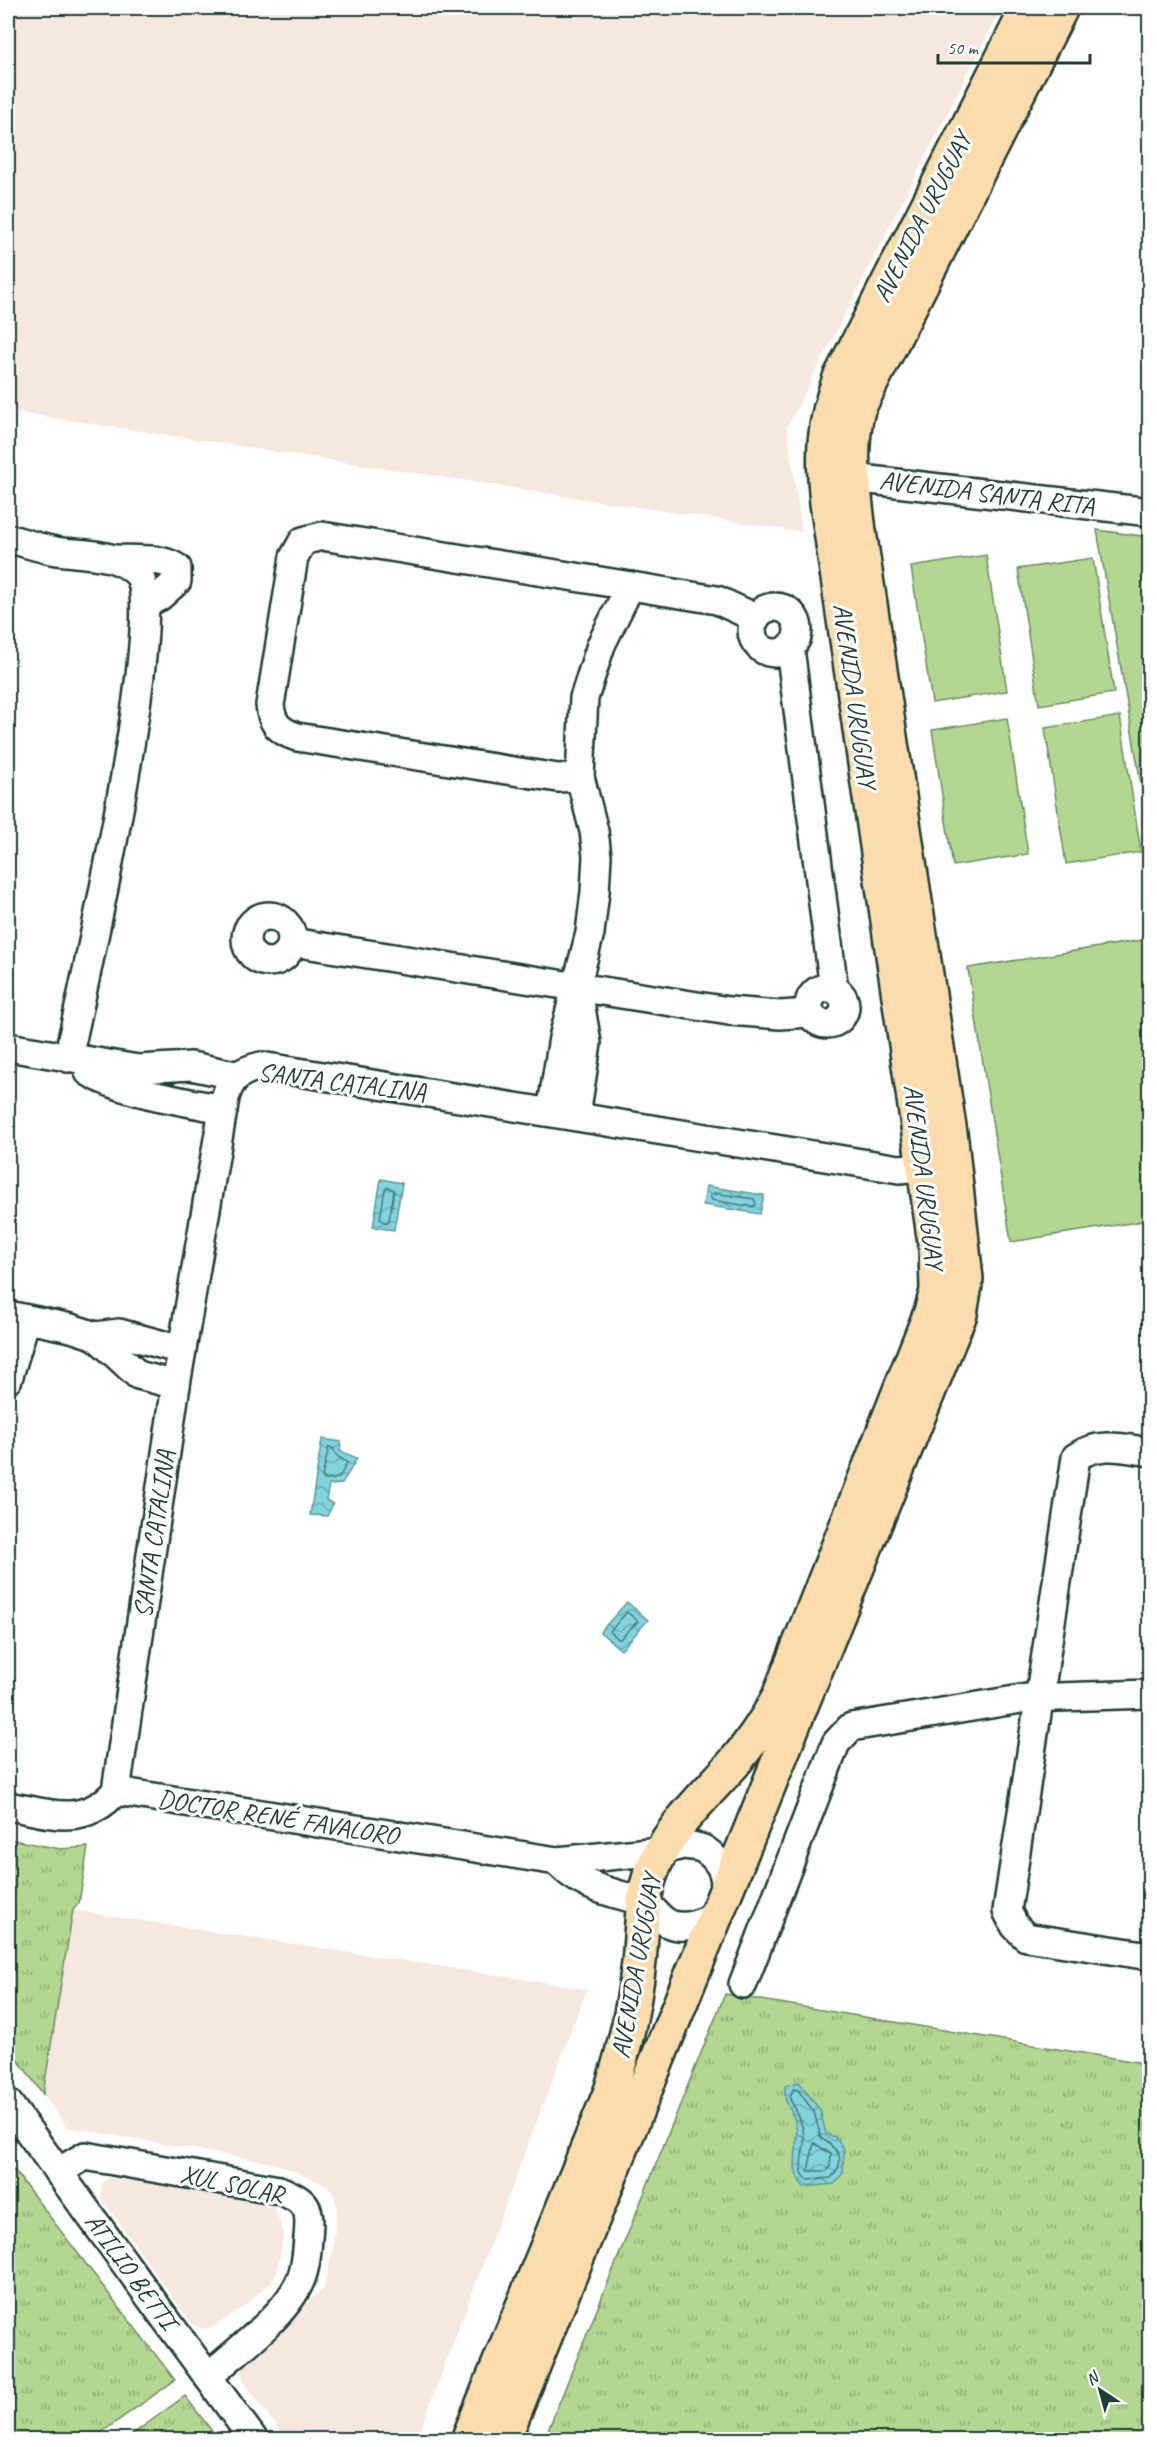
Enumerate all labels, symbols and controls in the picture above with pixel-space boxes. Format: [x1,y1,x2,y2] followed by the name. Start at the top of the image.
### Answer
[938,27,1090,65] scale bar
[947,37,980,59] text: 50 m
[865,123,981,308] street label: AVENIDA URUGUAY
[878,463,1097,523] street label: AVENIDA SANTA RITA
[826,601,885,795] street label: AVENIDA URUGUAY
[256,1055,429,1109] street label: SANTA CATALINA
[896,1082,952,1275] street label: AVENIDA URUGUAY
[126,1447,182,1620] street label: SANTA CATALINA
[156,1782,403,1853] street label: DOCTOR RENÉ FAVALORO
[604,1867,669,2061] street label: AVENIDA URUGUAY
[178,2157,289,2212] street label: XUL SOLAR
[78,2206,188,2340] street label: ATILIO BETTI
[1070,2360,1130,2420] north arrow
[1082,2366,1104,2390] text: N

